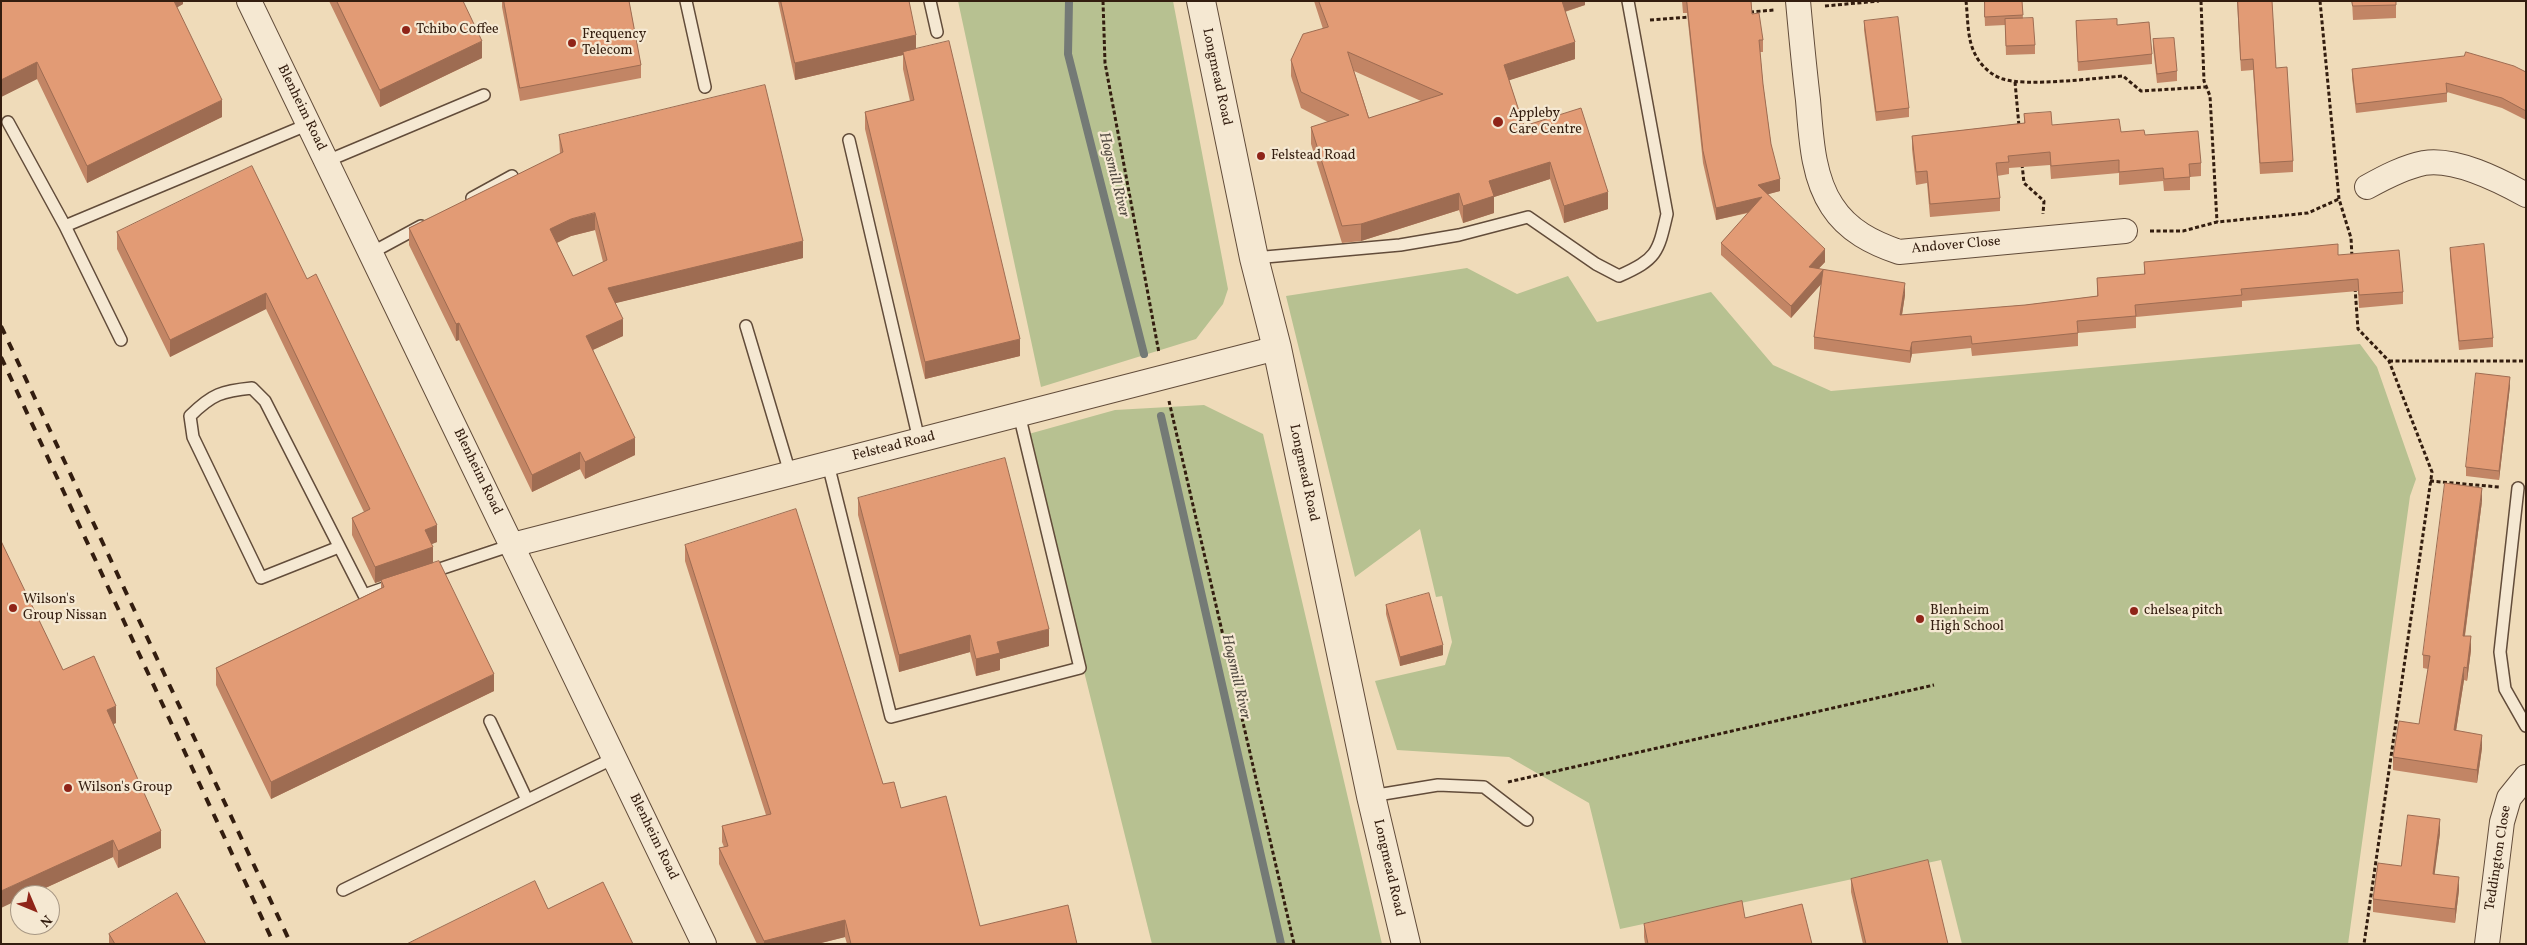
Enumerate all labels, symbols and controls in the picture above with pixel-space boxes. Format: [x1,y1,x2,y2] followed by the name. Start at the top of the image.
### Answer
[416,22,499,38] place label: Tchibo Coffee
[400,24,412,36] marker: Tchibo Coffee
[582,27,646,59] place label: Frequency Telecom
[1197,27,1235,127] street label: Longmead Road
[566,37,578,49] marker: Frequency Telecom
[273,62,329,154] street label: Blenheim Road
[1509,106,1582,138] place label: Appleby Care Centre
[1491,115,1505,129] marker: Appleby Care Centre
[1094,131,1132,219] water label: Hogsmill River
[1271,148,1356,164] place label: Felstead Road
[1255,150,1267,162] marker: Felstead Road
[1911,234,2001,258] street label: Andover Close
[1284,423,1322,523] street label: Longmead Road
[449,426,505,518] street label: Blenheim Road
[851,429,937,465] street label: Felstead Road
[23,592,107,624] place label: Wilson's Group Nissan
[7,602,19,614] marker: Wilson's Group Nissan
[1930,603,2004,636] place label: Blenheim High School
[2144,603,2223,619] place label: chelsea pitch
[2128,605,2140,617] marker: chelsea pitch
[1914,613,1926,625] marker: Blenheim High School
[1216,632,1254,722] water label: Hogsmill River
[78,780,172,796] place label: Wilson's Group
[62,782,74,794] marker: Wilson's Group
[625,791,681,883] street label: Blenheim Road
[2482,804,2516,912] street label: Teddington Close
[1369,818,1407,918] street label: Longmead Road
[10,885,60,935] north arrow
[35,910,56,931] text: N

